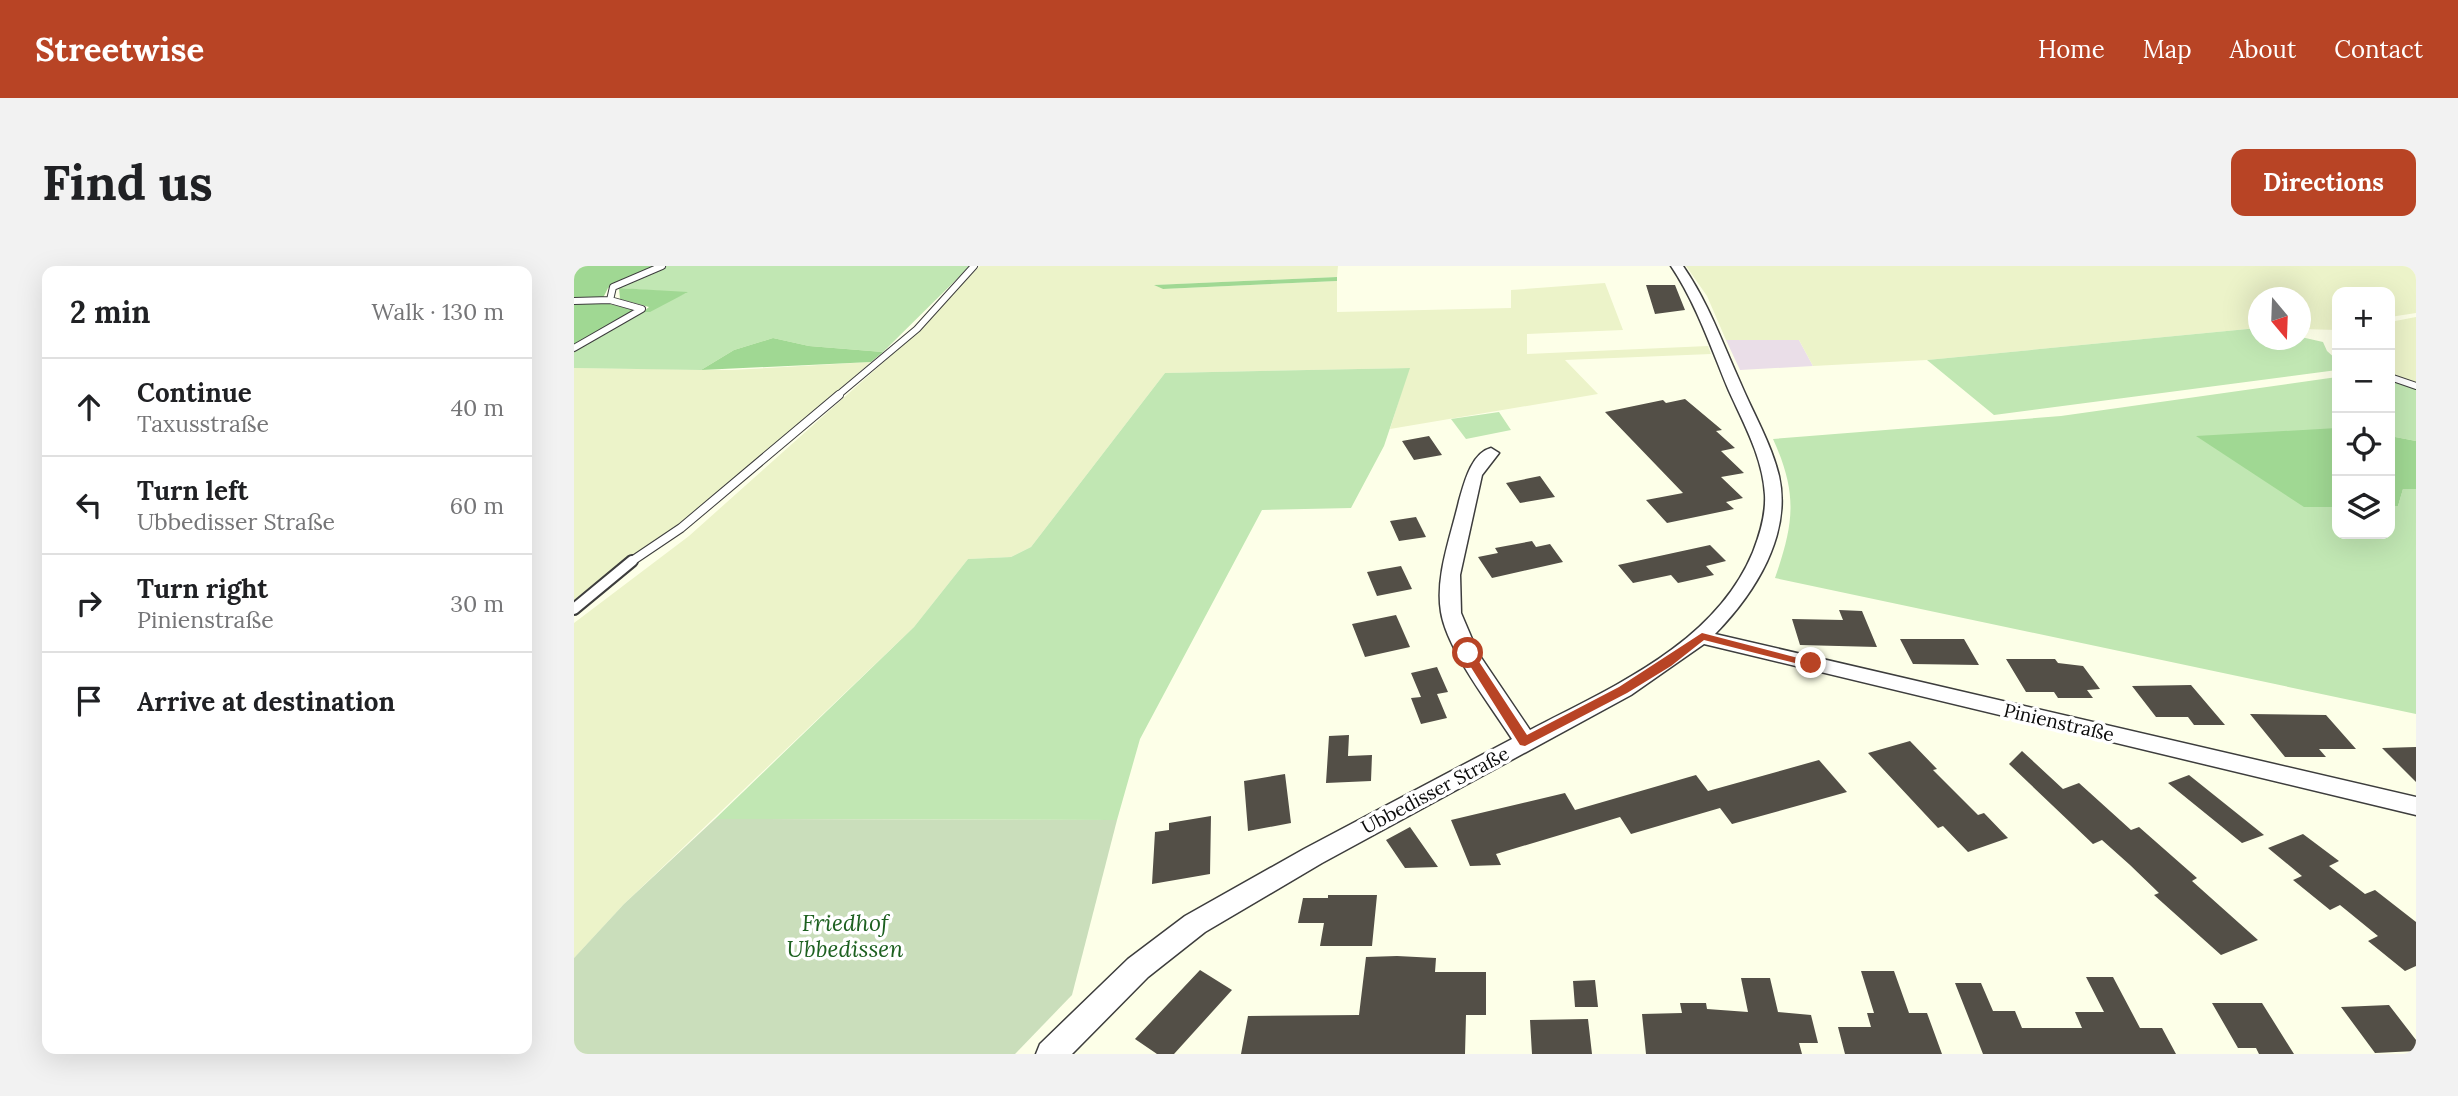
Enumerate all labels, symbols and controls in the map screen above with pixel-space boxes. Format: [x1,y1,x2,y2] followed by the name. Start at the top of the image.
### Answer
[35,28,204,70] text: Streetwise
[2038,34,2105,65] text: Home
[2143,34,2192,65] text: Map
[2230,34,2296,65] text: About
[2334,34,2423,65] text: Contact
[2231,149,2416,216] button: Directions
[42,151,213,213] text: Find us
[2248,287,2311,350] north arrow
[2332,287,2395,539] map controls
[2332,287,2395,350] button: +
[70,293,150,331] text: 2 min
[372,297,504,326] text: Walk · 130 m
[2332,350,2395,413] button: −
[137,376,252,409] text: Continue
[70,388,108,426] icon: ahead
[451,393,504,422] text: 40 m
[137,409,269,438] text: Taxusstraße
[2332,413,2395,476] button: locate
[137,474,248,507] text: Turn left
[2332,476,2395,539] button: layers
[70,486,108,524] icon: left
[450,491,504,520] text: 60 m
[137,507,335,536] text: Ubbedisser Straße
[137,572,268,605] text: Turn right
[70,584,108,622] icon: right
[450,589,504,618] text: 30 m
[137,605,274,634] text: Pinienstraße
[1452,637,1483,668] route start
[1795,647,1826,678] route end
[70,682,108,720] icon: arrive
[137,685,395,718] text: Arrive at destination
[2001,698,2117,746] street label: Pinienstraße
[1357,741,1513,839] street label: Ubbedisser Straße
[787,908,903,963] park label: Friedhof Ubbedissen

